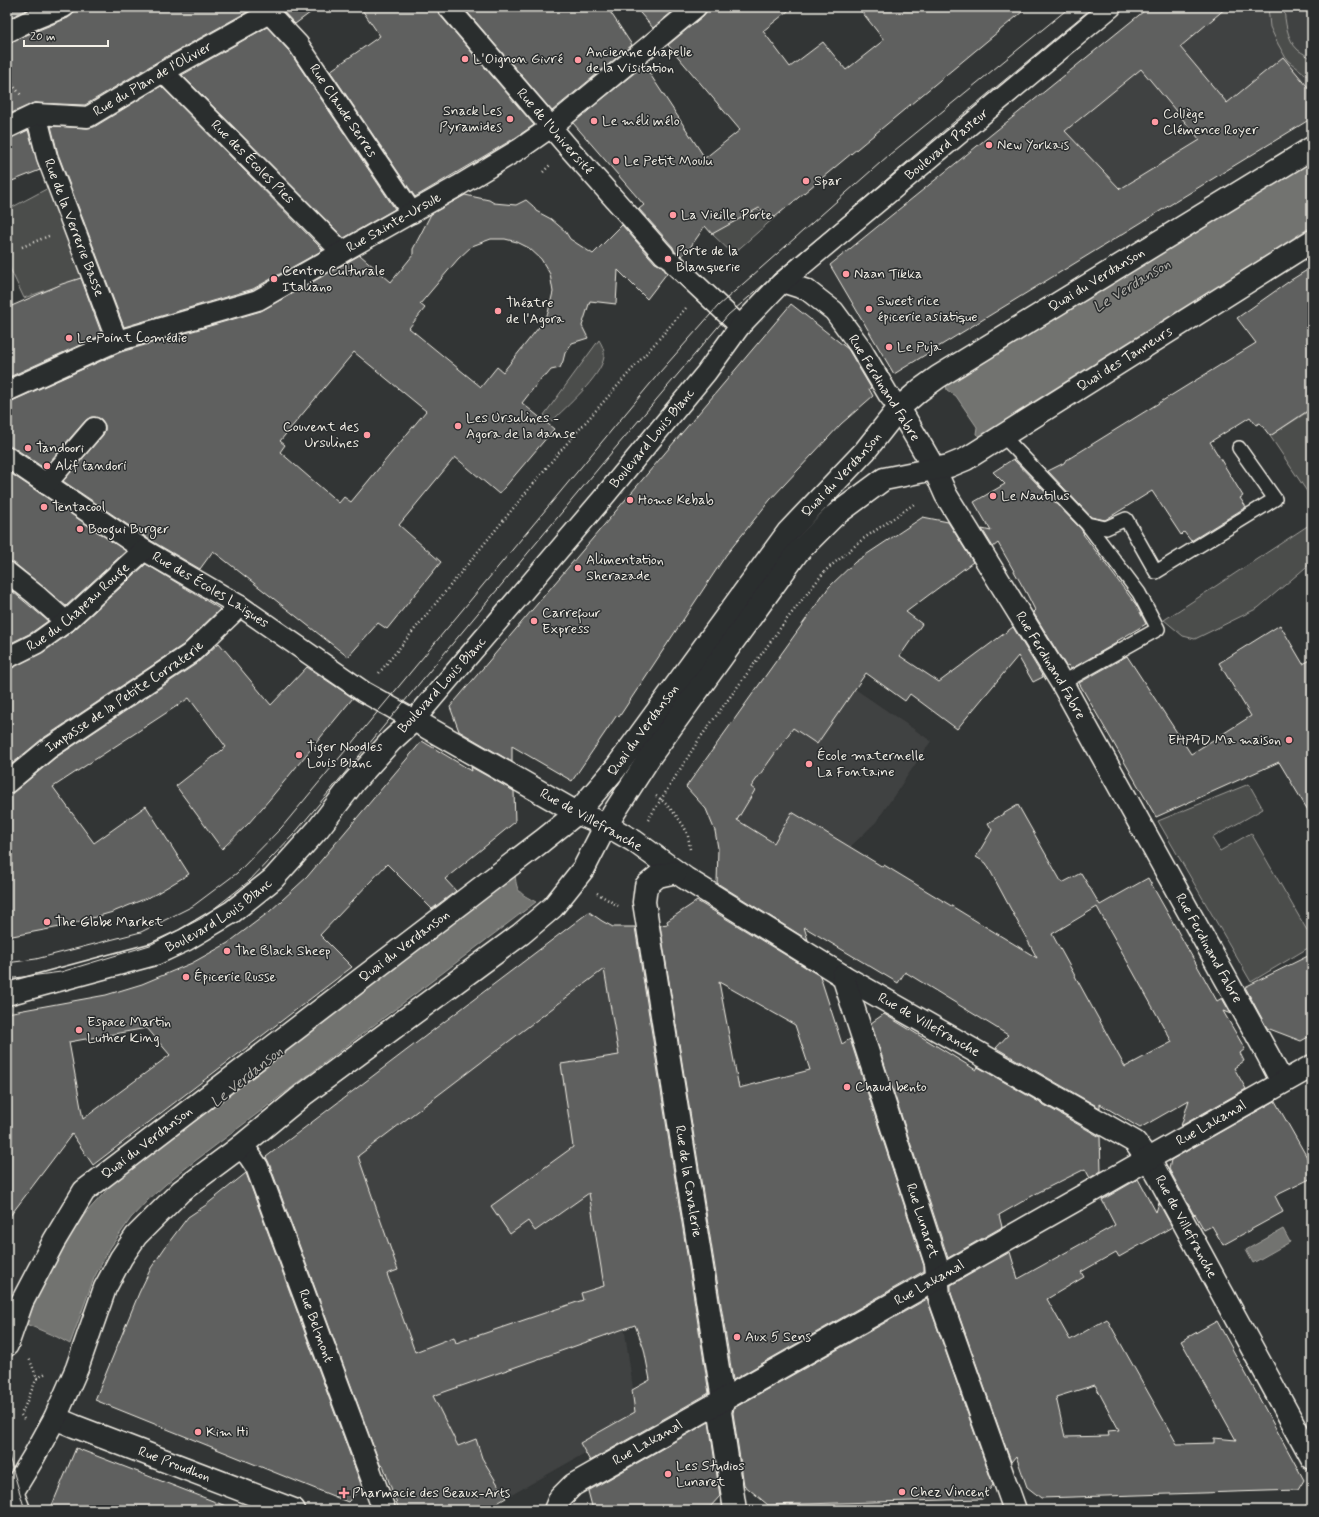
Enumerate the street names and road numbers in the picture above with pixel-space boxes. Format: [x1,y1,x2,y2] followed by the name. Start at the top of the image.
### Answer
[90,38,215,121] street label: Rue du Plan de l'Olivier
[305,60,381,161] street label: Rue Claude Serres
[513,84,597,178] street label: Rue de l'Université
[901,104,992,184] street label: Boulevard Pasteur
[207,116,298,208] street label: Rue des Écoles Pies
[40,156,108,299] street label: Rue de la Verrerie Basse
[343,188,445,257] street label: Rue Sainte-Ursule
[1045,244,1148,316] street label: Quai du Verdanson
[1073,322,1176,396] street label: Quai des Tanneurs
[844,331,924,445] street label: Rue Ferdinand Fabre
[606,384,699,492] street label: Boulevard Louis Blanc
[798,428,885,521] street label: Quai du Verdanson
[149,548,272,632] street label: Rue des Écoles Laïques
[24,559,134,656] street label: Rue du Chapeau Rouge
[1011,608,1089,723] street label: Rue Ferdinand Fabre
[394,632,491,737] street label: Boulevard Louis Blanc
[42,636,208,757] street label: Impasse de la Petite Corraterie
[604,681,683,780] street label: Quai du Verdanson
[536,784,646,856] street label: Rue de Villefranche
[163,874,276,957] street label: Boulevard Louis Blanc
[1171,890,1246,1006] street label: Rue Ferdinand Fabre
[355,906,454,987] street label: Quai du Verdanson
[875,989,983,1061] street label: Rue de Villefranche
[1173,1096,1249,1150] street label: Rue Lakanal
[98,1102,196,1183] street label: Quai du Verdanson
[671,1124,706,1239] street label: Rue de la Cavalerie
[1150,1172,1221,1281] street label: Rue de Villefranche
[902,1181,943,1261] street label: Rue Lunaret
[891,1256,968,1310] street label: Rue Lakanal
[294,1287,338,1365] street label: Rue Belmont
[609,1416,686,1470] street label: Rue Lakanal
[135,1442,213,1486] street label: Rue Proudhon

